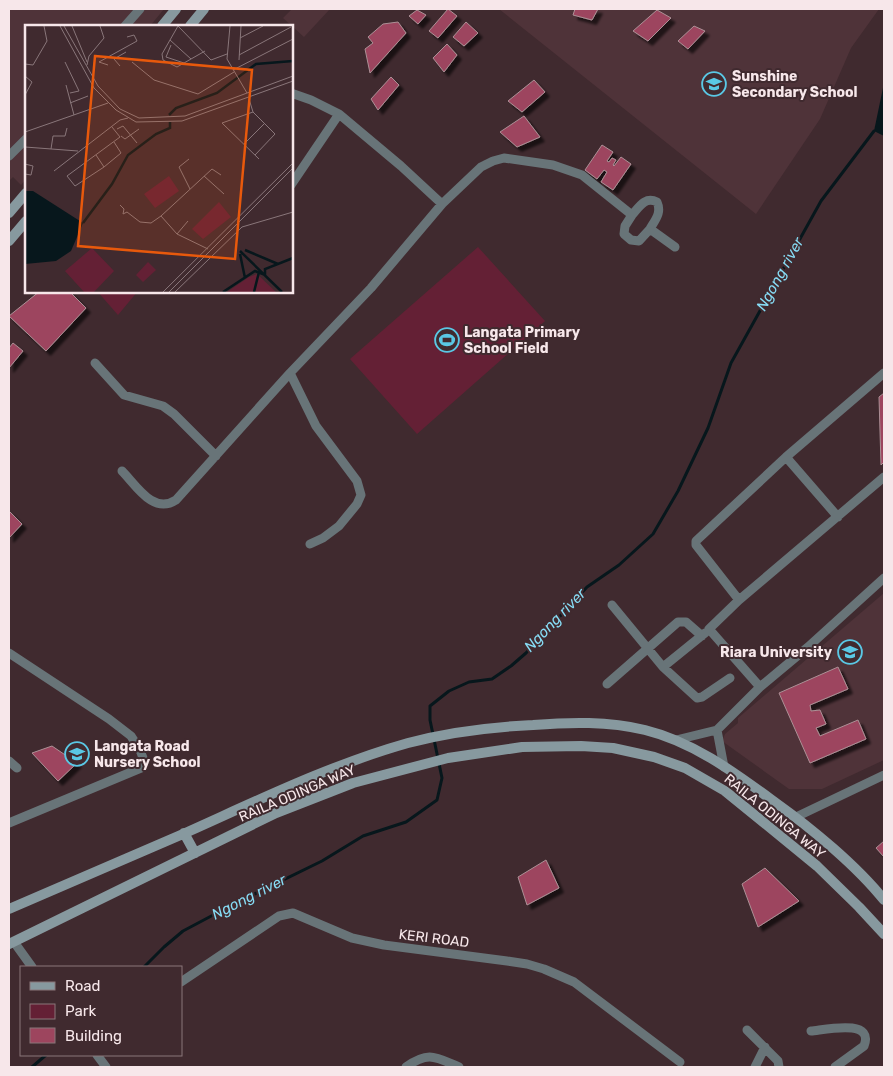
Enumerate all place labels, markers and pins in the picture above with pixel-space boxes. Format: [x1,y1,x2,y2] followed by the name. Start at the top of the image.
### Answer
[732,68,858,101] place label: Sunshine Secondary School
[701,71,727,97] school or university icon: Sunshine Secondary School
[464,324,581,357] place label: Langata Primary School Field
[434,327,460,353] sports icon: Langata Primary School Field
[837,639,863,665] school or university icon: Riara University
[720,644,833,661] place label: Riara University
[94,738,201,771] place label: Langata Road Nursery School
[64,741,90,767] school or university icon: Langata Road Nursery School

